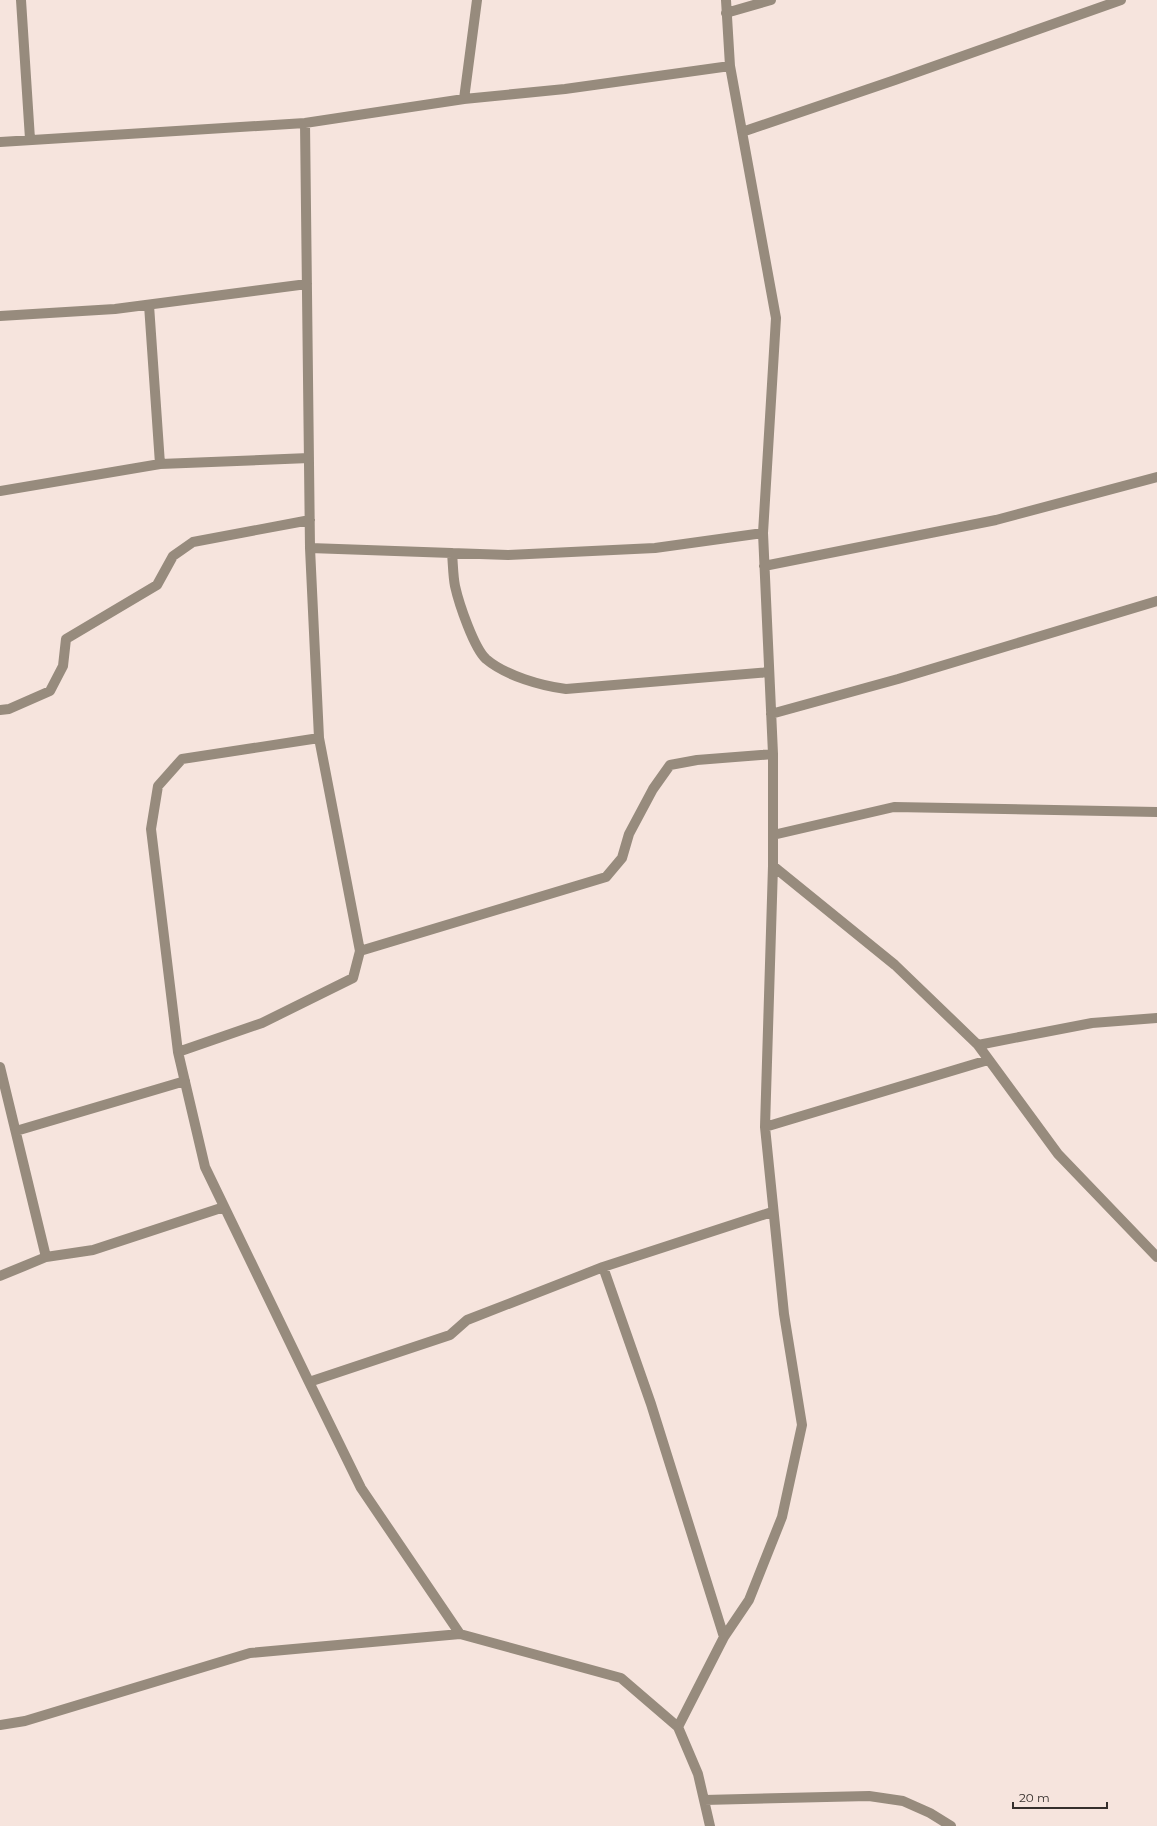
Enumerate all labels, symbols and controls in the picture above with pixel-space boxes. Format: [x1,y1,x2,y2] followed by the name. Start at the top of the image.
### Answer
[1013,1784,1107,1810] scale bar
[1019,1790,1050,1805] text: 20 m

